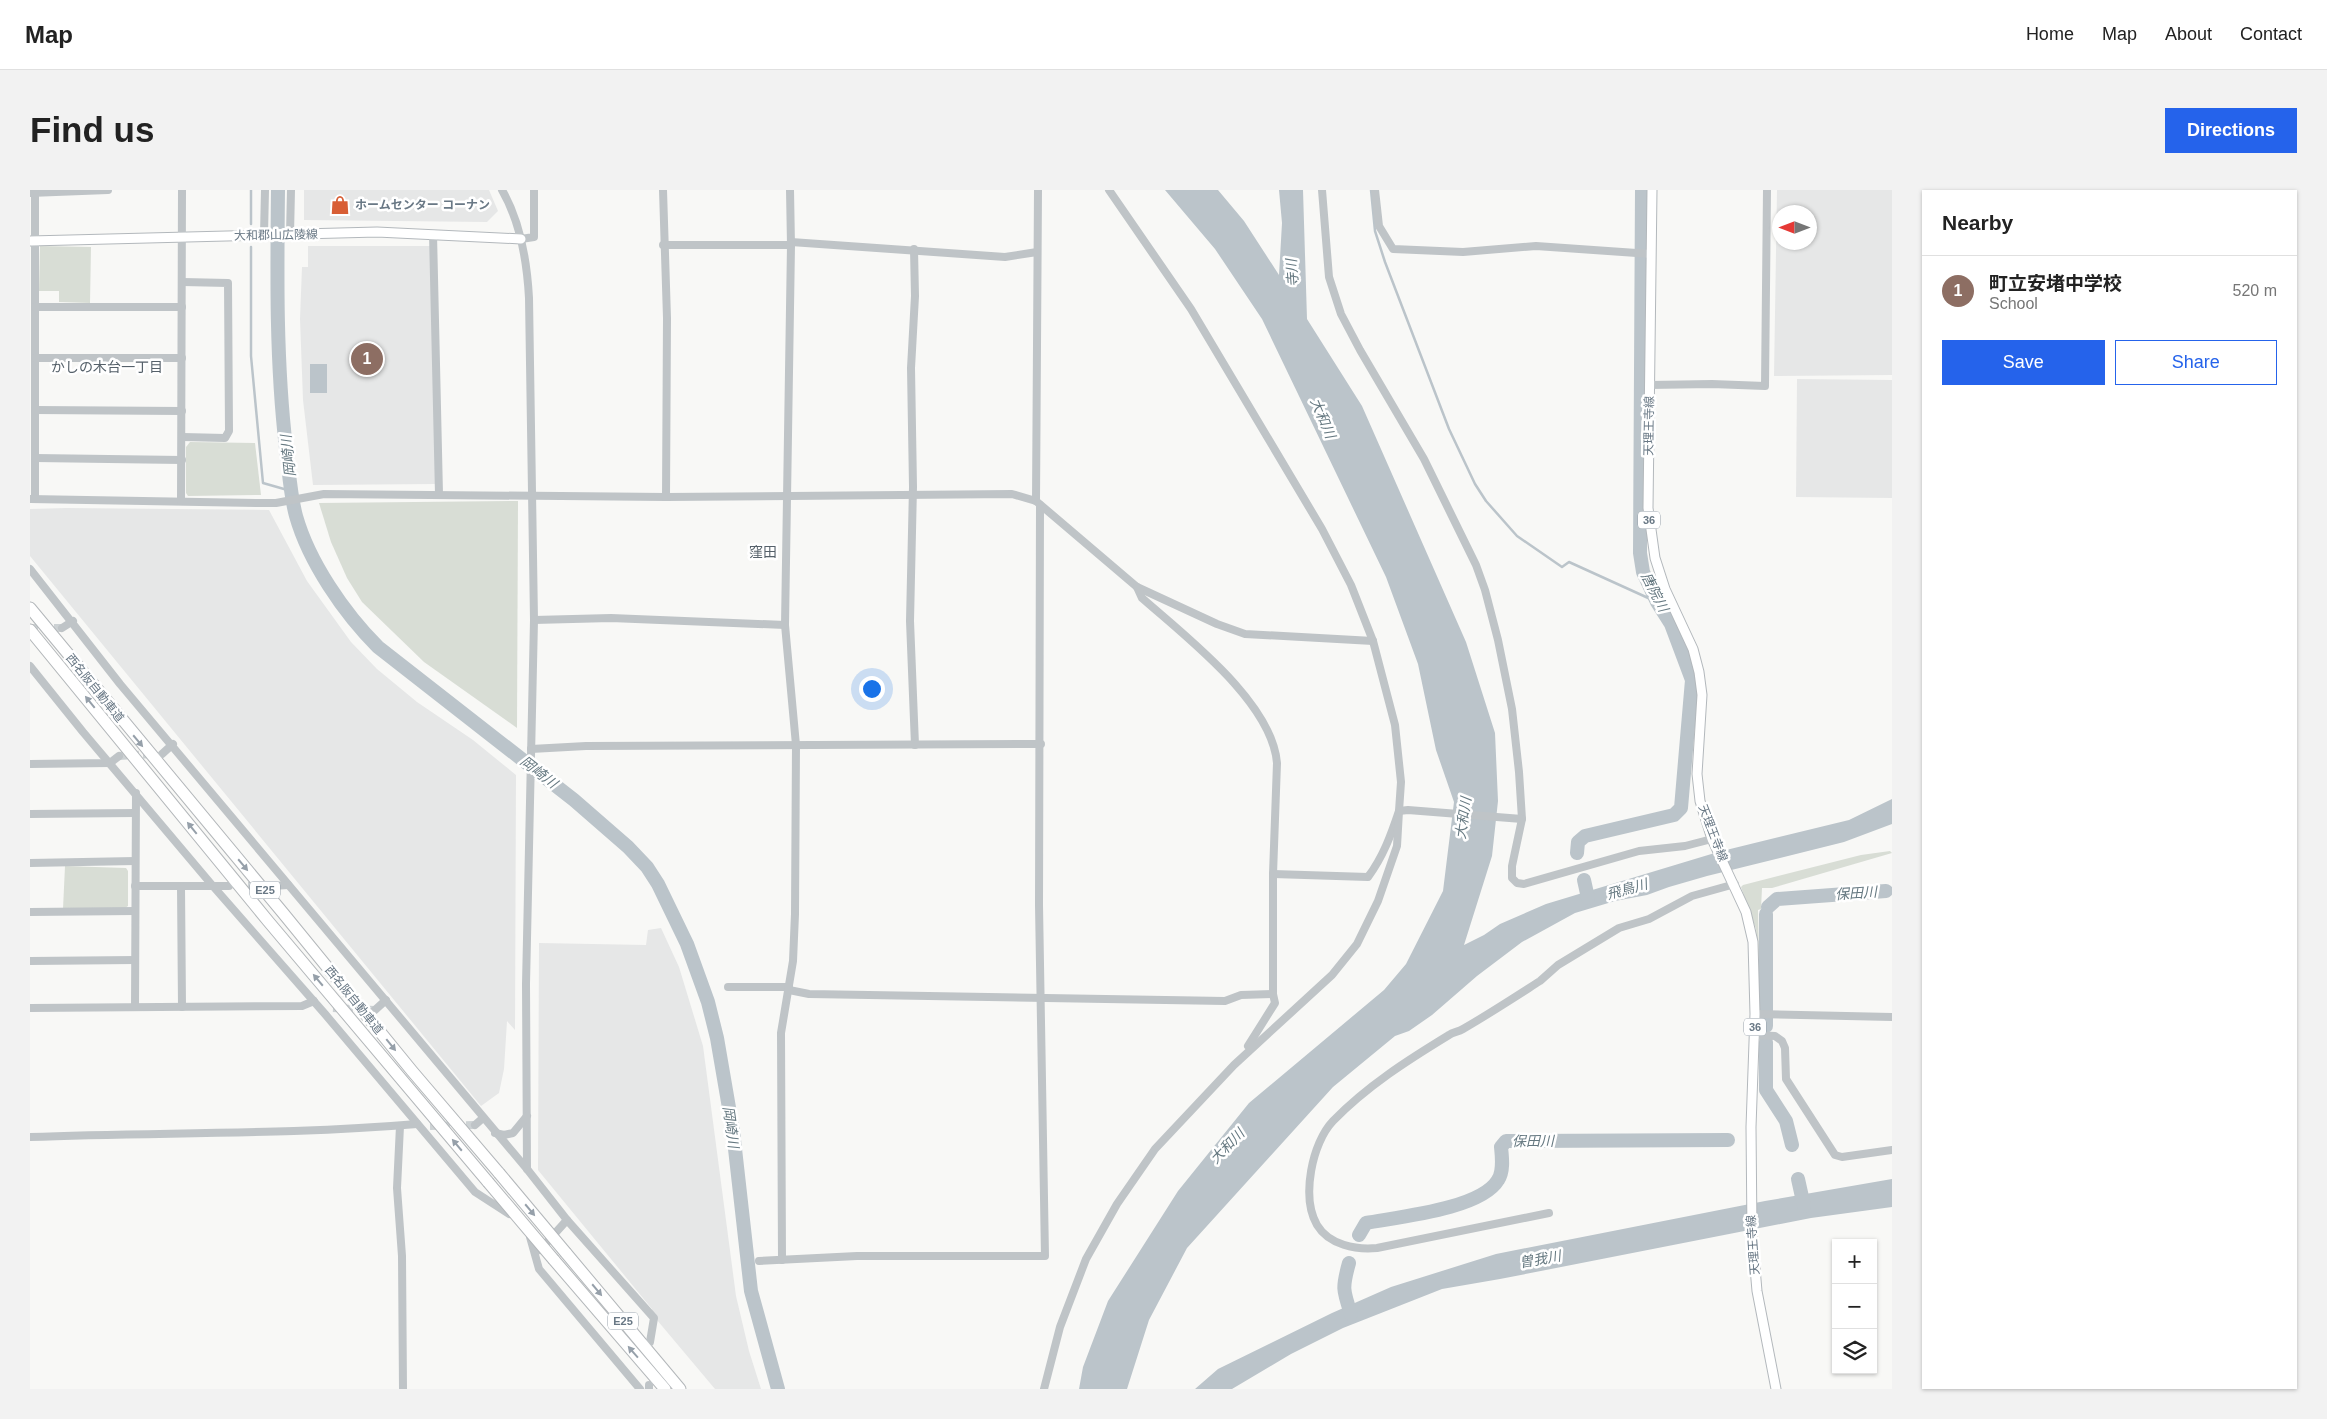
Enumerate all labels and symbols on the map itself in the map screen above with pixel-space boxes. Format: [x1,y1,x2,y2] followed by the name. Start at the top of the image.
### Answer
[329,194,351,216] shop icon: ホームセンター コーナン
[355,198,490,212] place label: ホームセンター コーナン
[1772,205,1817,250] north arrow
[234,227,318,243] street label: 大和郡山広陵線
[1283,256,1301,288] water label: 寺川
[351,340,383,378] pin: 1
[51,359,163,375] district label: かしの木台一丁目
[1307,396,1339,442] water label: 大和川
[1641,396,1657,456] street label: 天理王寺線
[278,432,298,478] water label: 岡崎川
[1638,512,1660,528] road number: 36
[749,544,777,560] district label: 窪田
[1638,570,1673,616] water label: 唐院川
[63,651,127,725] street label: 西名阪自動車道
[859,676,885,702] your location
[84,696,95,709] one-way arrow
[133,734,144,747] one-way arrow
[518,753,562,792] water label: 岡崎川
[1452,794,1474,840] water label: 大和川
[1696,802,1730,864] street label: 天理王寺線
[187,822,198,835] one-way arrow
[238,858,249,871] one-way arrow
[1605,875,1651,902] water label: 飛鳥川
[250,882,280,898] road number: E25
[1834,883,1880,902] water label: 保田川
[322,963,386,1037] street label: 西名阪自動車道
[313,974,324,987] one-way arrow
[1744,1019,1766,1036] road number: 36
[385,1038,396,1051] one-way arrow
[720,1105,742,1151] water label: 岡崎川
[1207,1124,1249,1167] water label: 大和川
[1512,1133,1556,1149] water label: 保田川
[451,1139,462,1152] one-way arrow
[524,1204,535,1216] one-way arrow
[1744,1215,1762,1275] street label: 天理王寺線
[1518,1247,1564,1271] water label: 曽我川
[591,1284,603,1296] one-way arrow
[608,1312,638,1330] road number: E25
[628,1346,639,1358] one-way arrow

